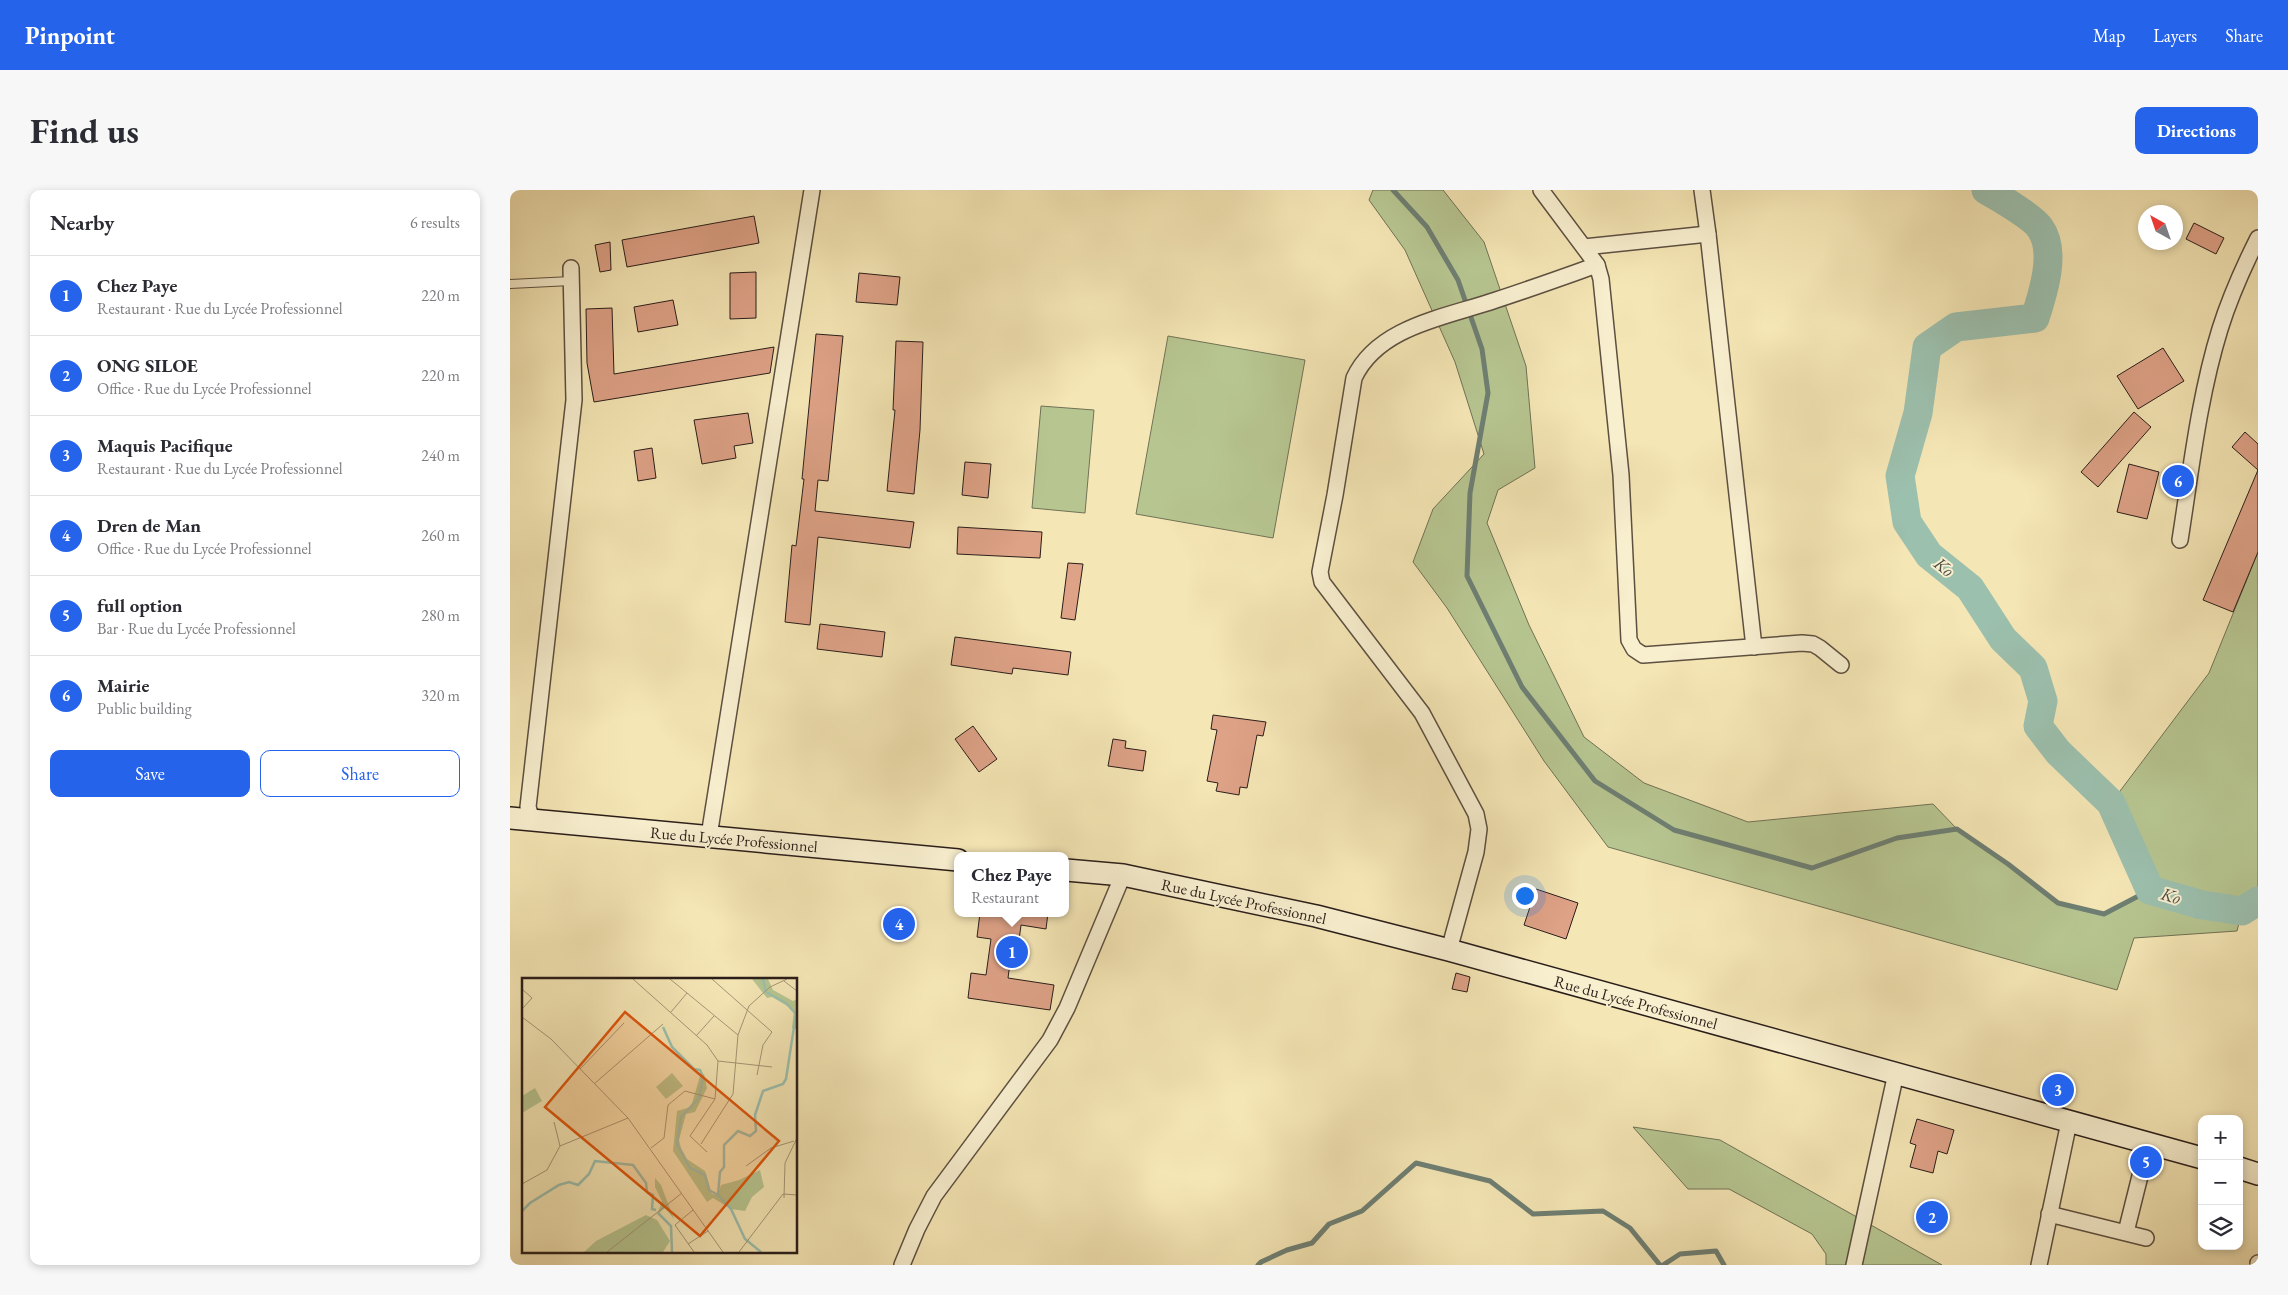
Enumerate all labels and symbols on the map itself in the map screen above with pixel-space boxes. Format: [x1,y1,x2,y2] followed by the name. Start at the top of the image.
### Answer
[2138,205,2183,250] north arrow
[2162,462,2194,500] pin: 6
[1929,551,1959,582] water label: Ko
[649,822,819,857] street label: Rue du Lycée Professionnel
[1160,874,1328,929] street label: Rue du Lycée Professionnel
[2158,882,2184,909] water label: Ko
[1512,883,1538,909] your location
[883,905,915,943] pin: 4
[996,933,1028,971] pin: 1
[1552,971,1720,1034] street label: Rue du Lycée Professionnel
[522,978,798,1252] inset map
[2042,1071,2074,1109] pin: 3
[2130,1143,2162,1181] pin: 5
[1916,1198,1948,1236] pin: 2

